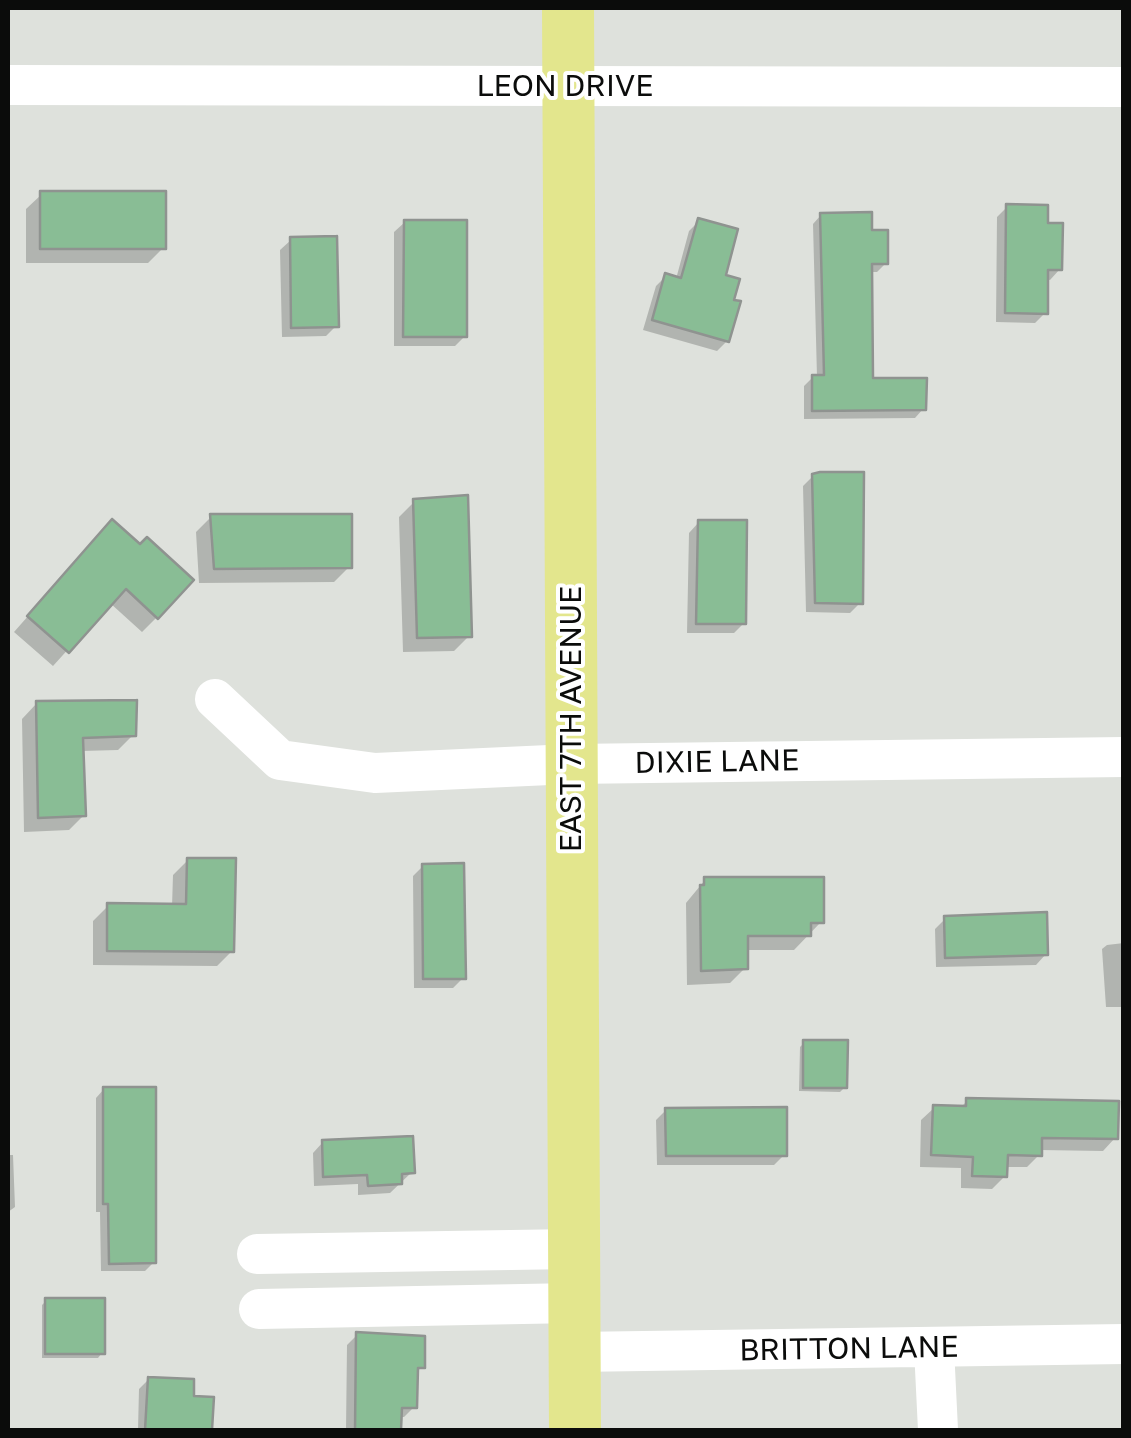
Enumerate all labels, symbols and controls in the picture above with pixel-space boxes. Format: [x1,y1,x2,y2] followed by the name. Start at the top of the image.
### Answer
[477,68,653,104] street label: LEON DRIVE
[553,586,589,852] street label: EAST 7TH AVENUE
[634,743,800,781] street label: DIXIE LANE
[739,1329,959,1369] street label: BRITTON LANE

